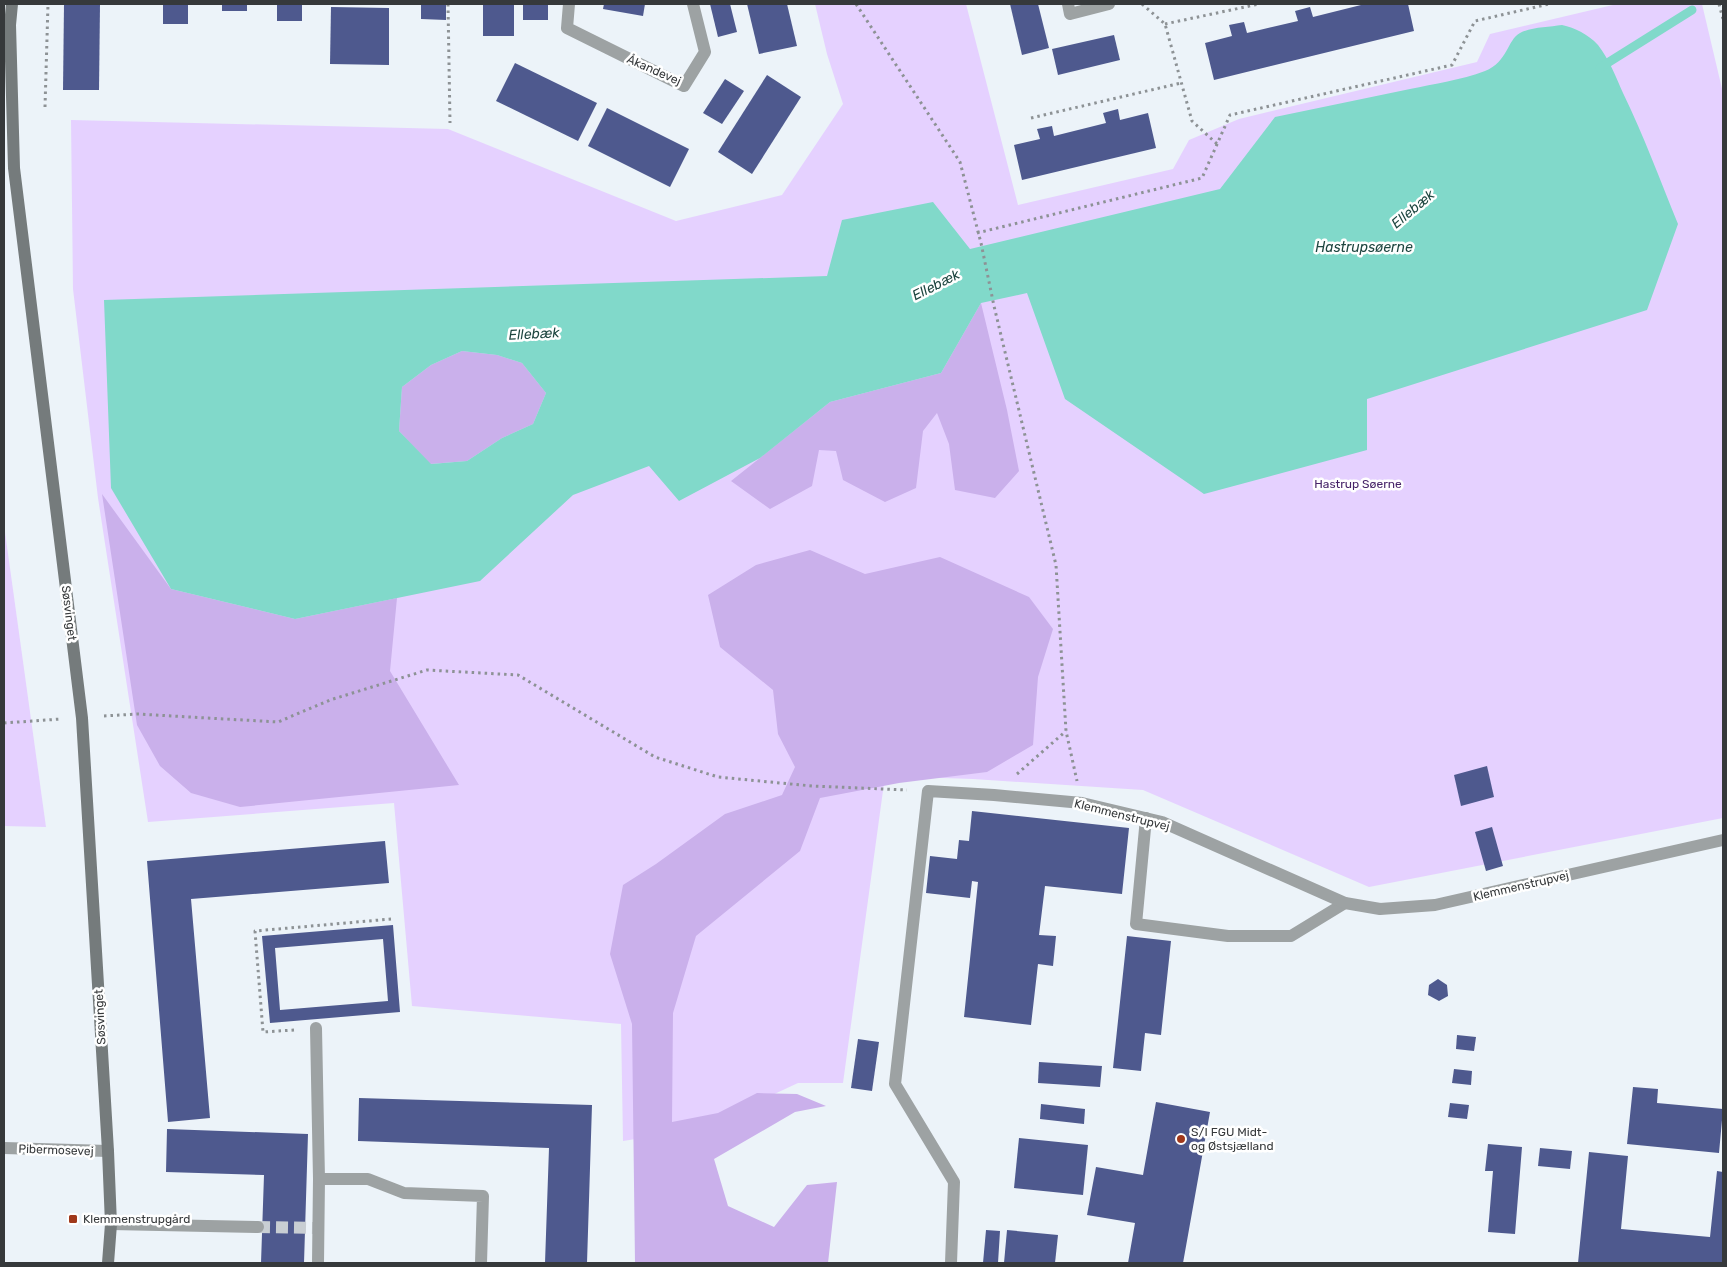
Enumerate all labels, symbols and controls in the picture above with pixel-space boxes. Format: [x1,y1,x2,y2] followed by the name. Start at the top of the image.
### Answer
[625,52,683,88] street label: Åkandevej
[1388,186,1439,232] water label: Ellebæk
[1315,239,1413,256] water label: Hastrupsøerne
[909,265,963,304] water label: Ellebæk
[508,324,561,344] water label: Ellebæk
[1314,477,1402,491] park label: Hastrup Søerne
[59,585,79,642] street label: Søsvinget
[1073,796,1171,834] street label: Klemmenstrupvej
[1472,868,1570,904] street label: Klemmenstrupvej
[92,989,108,1045] street label: Søsvinget
[1191,1125,1274,1153] place label: S/I FGU Midt- og Østsjælland
[1175,1133,1187,1145] marker: S/I FGU Midt- og Østsjælland
[18,1142,94,1158] street label: Pibermosevej
[83,1212,190,1226] place label: Klemmenstrupgård
[67,1213,79,1225] marker: Klemmenstrupgård

